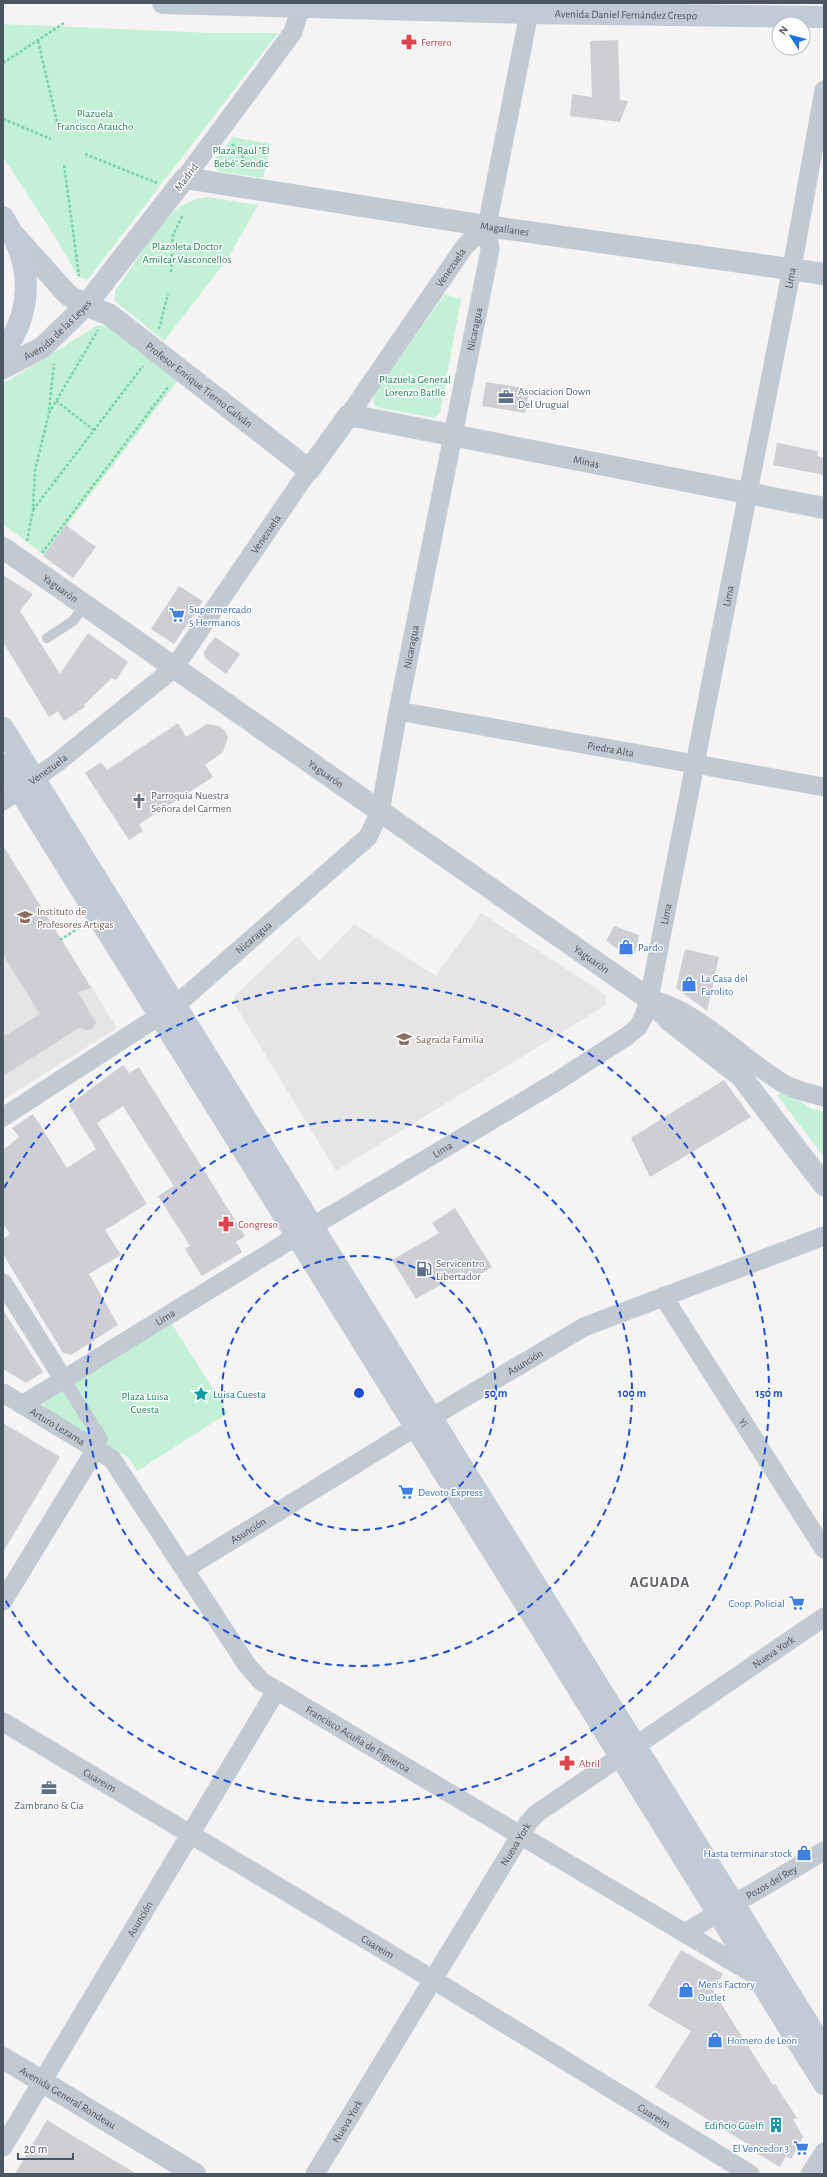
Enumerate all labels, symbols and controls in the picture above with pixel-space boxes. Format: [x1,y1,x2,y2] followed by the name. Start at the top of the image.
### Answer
[554,8,697,21] street label: Avenida Daniel Fernández Crespo
[771,16,811,56] north arrow
[777,24,790,37] text: N
[400,33,418,51] pharmacy icon: Ferrero
[421,37,452,48] place label: Ferrero
[57,108,133,132] park label: Plazuela Francisco Araucho
[212,145,270,169] park label: Plaza Raúl "El Bebé" Sendic
[173,161,200,193] street label: Madrid
[479,220,530,238] street label: Magallanes
[142,241,232,265] park label: Plazoleta Doctor Amilcar Vasconcellos
[434,246,468,289] street label: Venezuela
[783,266,798,289] street label: Lima
[22,298,94,362] street label: Avenida de las Leyes
[465,307,484,352] street label: Nicaragua
[144,340,254,430] street label: Profesor Enrique Tierno Galván
[379,374,451,398] park label: Plazuela General Lorenzo Batlle
[518,386,591,410] place label: Asociacion Down Del Urugual
[497,388,515,406] office icon: Asociacion Down Del Urugual
[572,454,600,470] street label: Minas
[249,513,283,556] street label: Venezuela
[40,572,80,605] street label: Yaguarón
[721,584,736,607] street label: Lima
[189,604,252,628] place label: Supermercado 5 Hermanos
[168,606,186,624] supermarket icon: Supermercado 5 Hermanos
[402,624,421,670] street label: Nicaragua
[586,740,635,759] street label: Piedra Alta
[27,752,69,787] street label: Venezuela
[306,758,346,790] street label: Yaguarón
[151,790,231,814] place label: Parroquia Nuestra Señora del Carmen
[130,792,148,810] church icon: Parroquia Nuestra Señora del Carmen
[659,902,674,925] street label: Lima
[37,906,114,930] place label: Instituto de Profesores Artigas
[16,908,34,926] school or university icon: Instituto de Profesores Artigas
[234,919,274,956] street label: Nicaragua
[617,938,635,956] shop icon: Pardo
[638,942,663,953] place label: Pardo
[572,943,611,976] street label: Yaguarón
[701,973,748,997] place label: La Casa del Farolito
[680,975,698,993] shop icon: La Casa del Farolito
[395,1030,413,1048] school or university icon: Sagrada Familia
[416,1034,484,1045] place label: Sagrada Familia
[431,1140,455,1160] street label: Lima
[217,1215,235,1233] pharmacy icon: Congreso
[238,1219,278,1230] place label: Congreso
[436,1258,484,1282] place label: Servicentro Libertador
[415,1260,433,1278] fuel station icon: Servicentro Libertador
[153,1307,177,1328] street label: Lima
[505,1348,545,1377] street label: Asunción
[192,1385,210,1403] place icon: Luisa Cuesta
[352,1386,366,1400] centre of rings
[485,1387,508,1399] text: 50 m
[618,1387,646,1399] text: 100 m
[755,1387,783,1399] text: 150 m
[213,1389,266,1400] place label: Luisa Cuesta
[122,1391,168,1415] park label: Plaza Luisa Cuesta
[28,1406,87,1447] street label: Arturo Lezama
[736,1416,750,1429] street label: Yi
[397,1483,415,1501] supermarket icon: Devoto Express
[418,1487,483,1498] place label: Devoto Express
[229,1516,268,1546] street label: Asunción
[630,1575,690,1590] district label: AGUADA
[788,1594,806,1612] supermarket icon: Coop. Policial
[729,1598,785,1609] place label: Coop. Policial
[750,1634,797,1670] street label: Nueva York
[304,1704,412,1775] street label: Francisco Acuña de Figueroa
[558,1754,576,1772] pharmacy icon: Abril
[579,1758,600,1769] place label: Abril
[81,1766,118,1795] street label: Cuareim
[40,1779,58,1797] office icon: Zambrano & Cia
[14,1800,84,1811] place label: Zambrano & Cia
[498,1821,533,1868] street label: Nueva York
[795,1844,813,1862] shop icon: Hasta terminar stock
[704,1848,792,1859] place label: Hasta terminar stock
[744,1863,799,1901] street label: Pozos del Rey
[125,1899,155,1939] street label: Asunción
[359,1933,396,1961] street label: Cuareim
[698,1979,755,2003] place label: Men's Factory Outlet
[677,1981,695,1999] shop icon: Men's Factory Outlet
[706,2031,724,2049] shop icon: Homero de León
[727,2035,797,2046] place label: Homero de León
[18,2065,118,2131] street label: Avenida General Rondeau
[330,2098,365,2145] street label: Nueva York
[636,2102,673,2130] street label: Cuareim
[767,2116,785,2134] building icon: Edificio Gûelfi
[705,2120,764,2131] place label: Edificio Gûelfi
[18,2135,73,2161] scale bar
[792,2139,810,2157] supermarket icon: El Vencedor 3
[24,2143,47,2155] text: 20 m
[733,2143,789,2154] place label: El Vencedor 3

